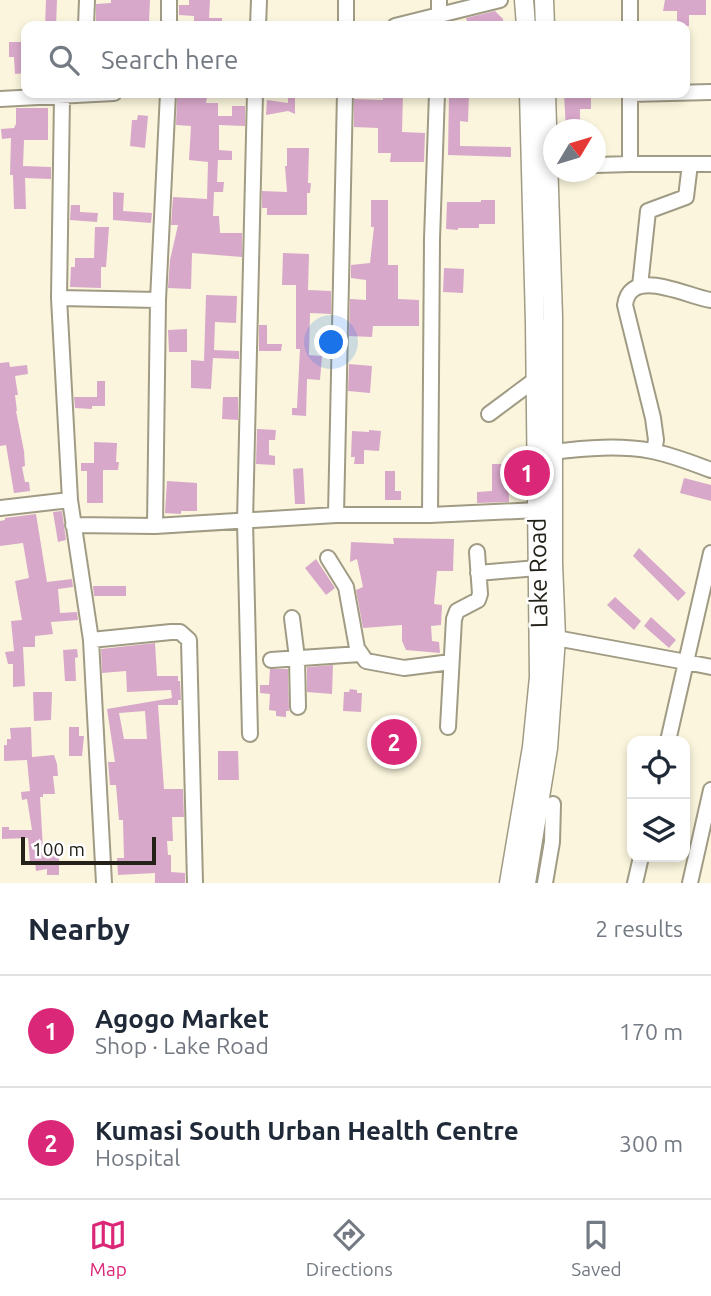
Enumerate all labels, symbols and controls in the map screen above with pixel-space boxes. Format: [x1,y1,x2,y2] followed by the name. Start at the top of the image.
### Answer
[21,21,690,98] search box
[45,41,83,79] icon: search
[101,45,238,74] text: Search here
[543,119,606,182] north arrow
[314,325,348,359] your location
[504,447,550,499] pin: 1
[524,518,552,628] street label: Lake Road
[371,716,417,768] pin: 2
[627,736,690,862] map controls
[627,736,690,799] button: locate
[627,799,690,862] button: layers
[21,834,156,866] scale bar
[32,838,85,860] text: 100 m
[28,912,130,946] text: Nearby
[595,916,683,941] text: 2 results
[95,1004,269,1033] text: Agogo Market
[45,1019,57,1044] text: 1
[619,1019,683,1044] text: 170 m
[95,1033,269,1058] text: Shop · Lake Road
[95,1116,519,1145] text: Kumasi South Urban Health Centre
[45,1131,57,1156] text: 2
[619,1131,683,1156] text: 300 m
[95,1145,180,1170] text: Hospital
[89,1216,127,1280] tab: Map
[306,1216,393,1280] tab: Directions
[571,1216,622,1280] tab: Saved

